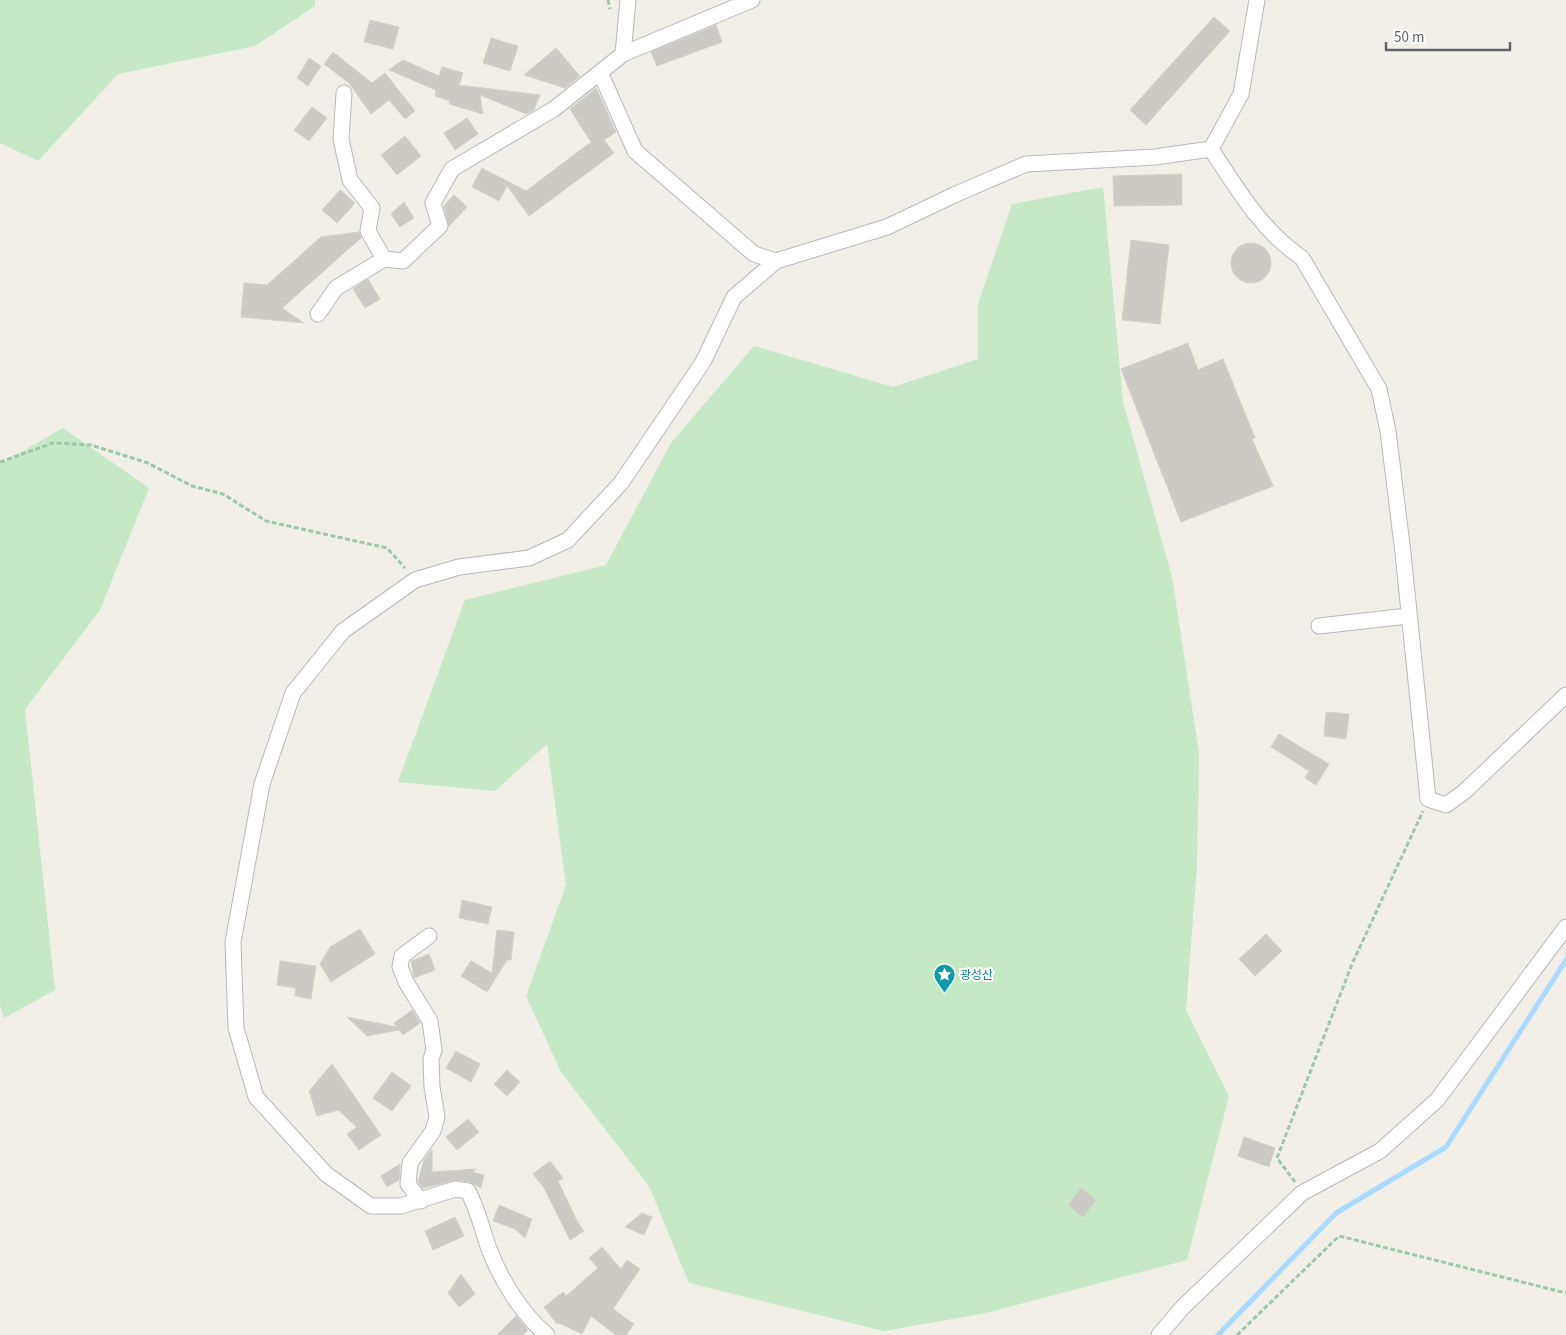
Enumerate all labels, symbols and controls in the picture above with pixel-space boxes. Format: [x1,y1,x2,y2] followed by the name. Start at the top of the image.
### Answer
[1386,20,1510,52] scale bar
[1394,27,1424,48] text: 50 m
[932,963,956,994] place icon: 광성산
[960,967,993,984] place label: 광성산

